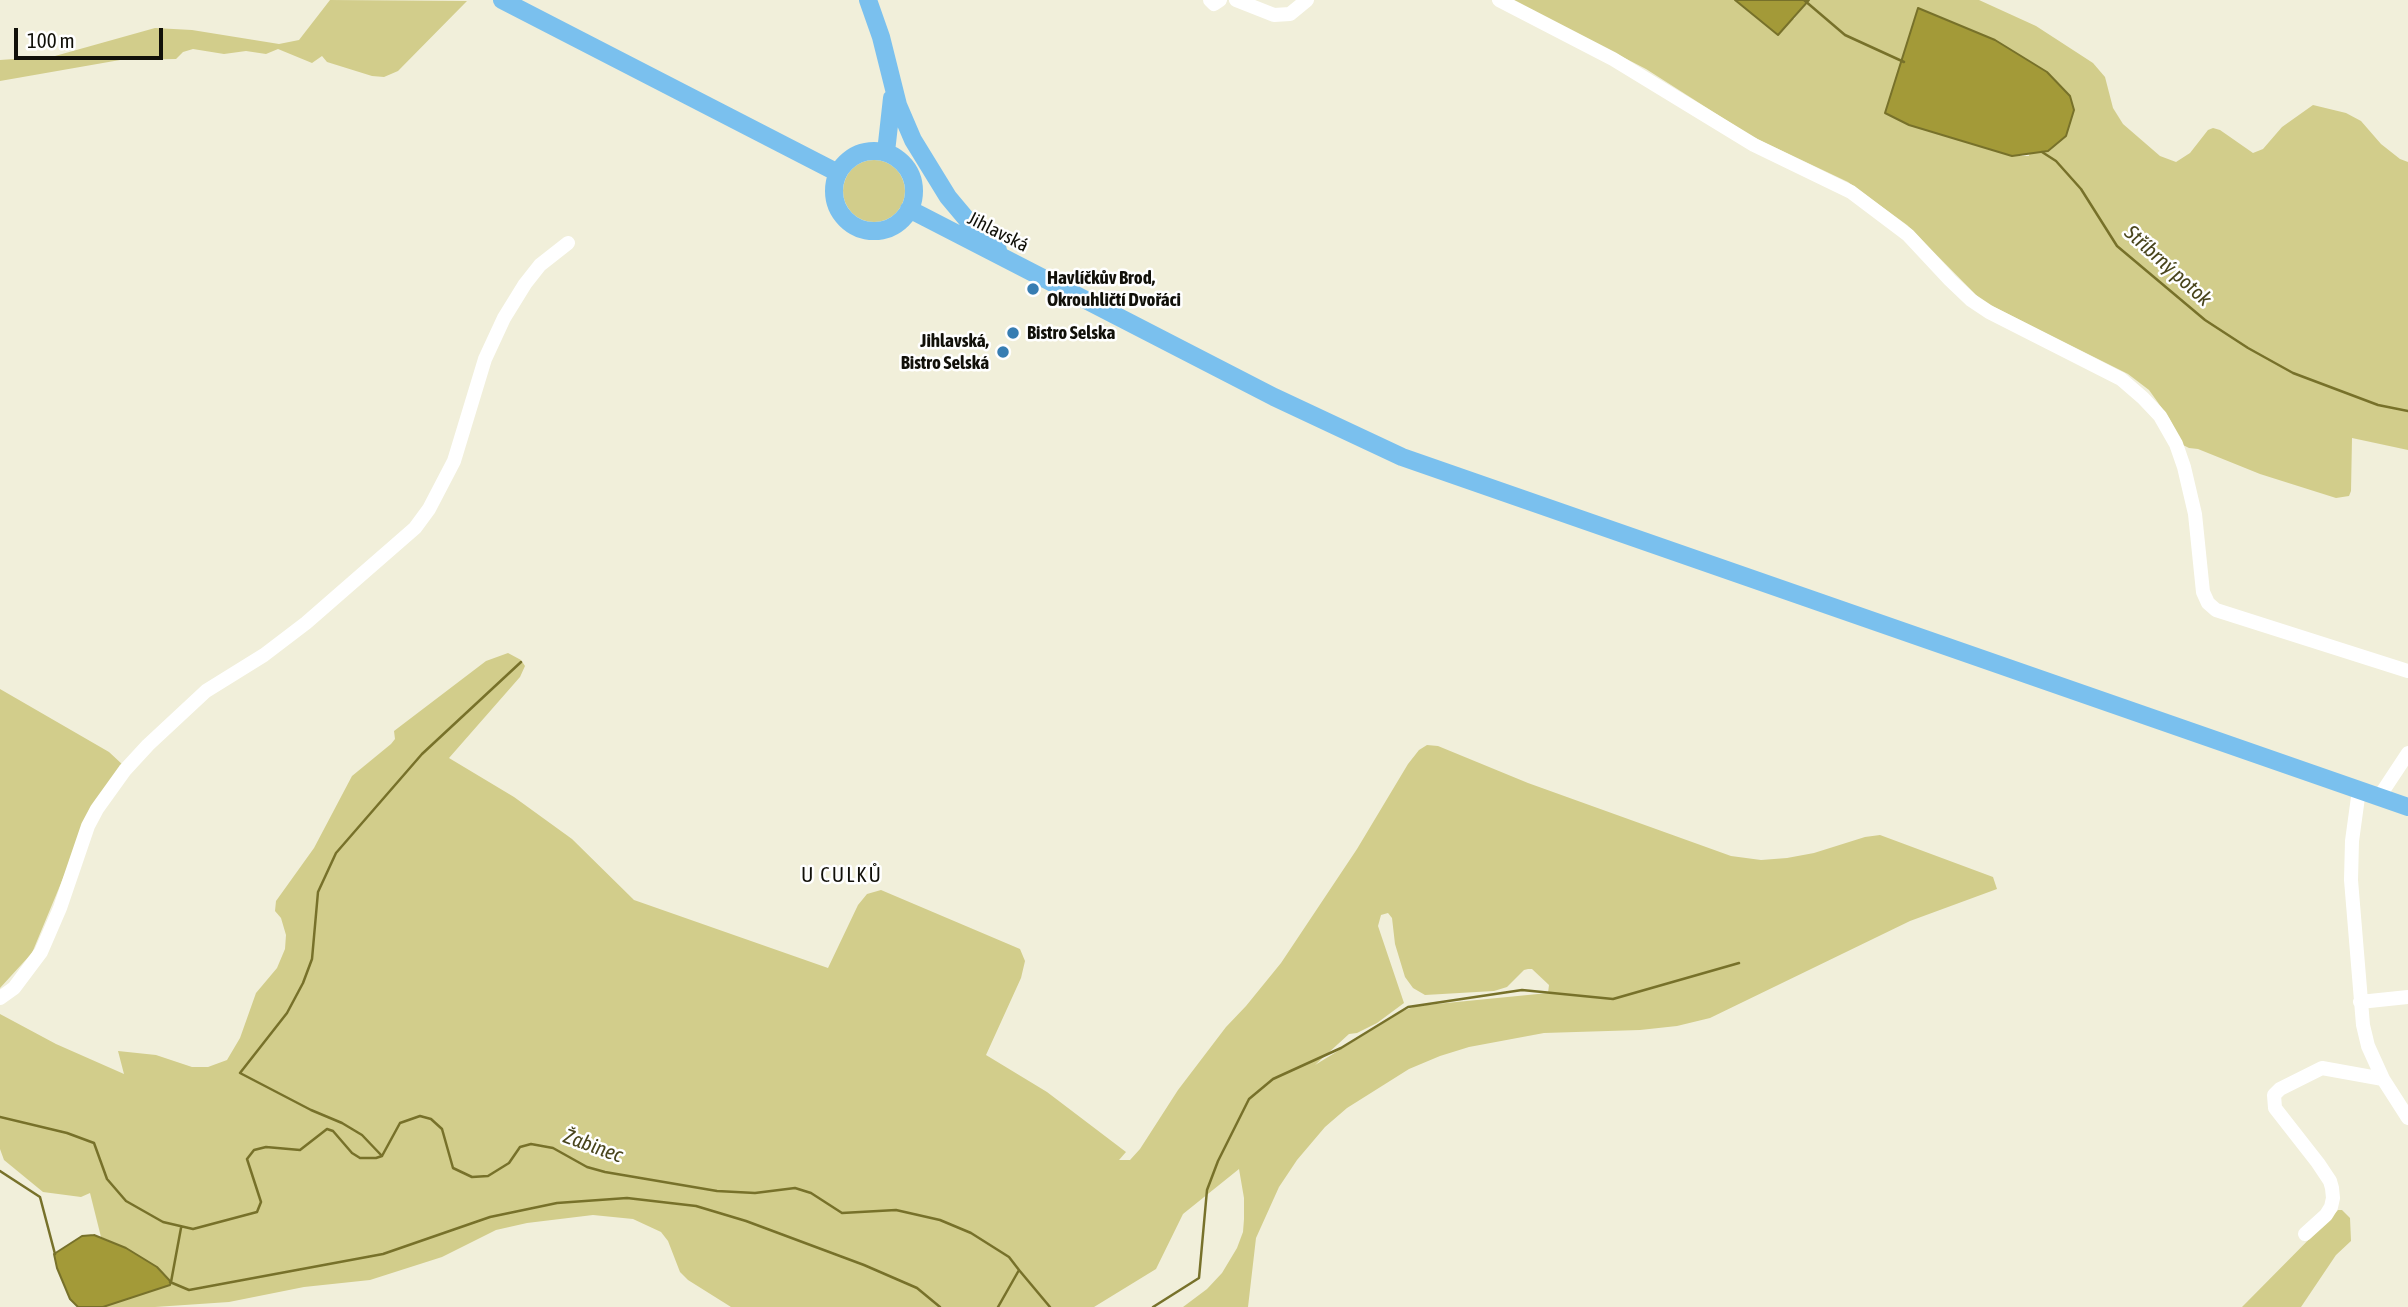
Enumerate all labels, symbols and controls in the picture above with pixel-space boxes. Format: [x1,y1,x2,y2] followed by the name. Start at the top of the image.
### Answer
[18,14,166,58] scale bar
[27,28,75,52] text: 100 m
[964,207,1032,257] street label: Jihlavská
[2119,220,2217,312] water label: Stříbrný potok
[1047,267,1181,311] place label: Havlíčkův Brod, Okrouhličtí Dvořáci
[1025,281,1041,297] marker: Havlíčkův Brod, Okrouhličtí Dvořáci
[1027,322,1115,344] place label: Bistro Selska
[1005,325,1021,341] marker: Bistro Selska
[901,330,989,374] place label: Jihlavská, Bistro Selská
[995,344,1011,360] marker: Jihlavská, Bistro Selská
[802,862,882,888] district label: U CULKŮ
[560,1124,626,1168] water label: Žabinec

